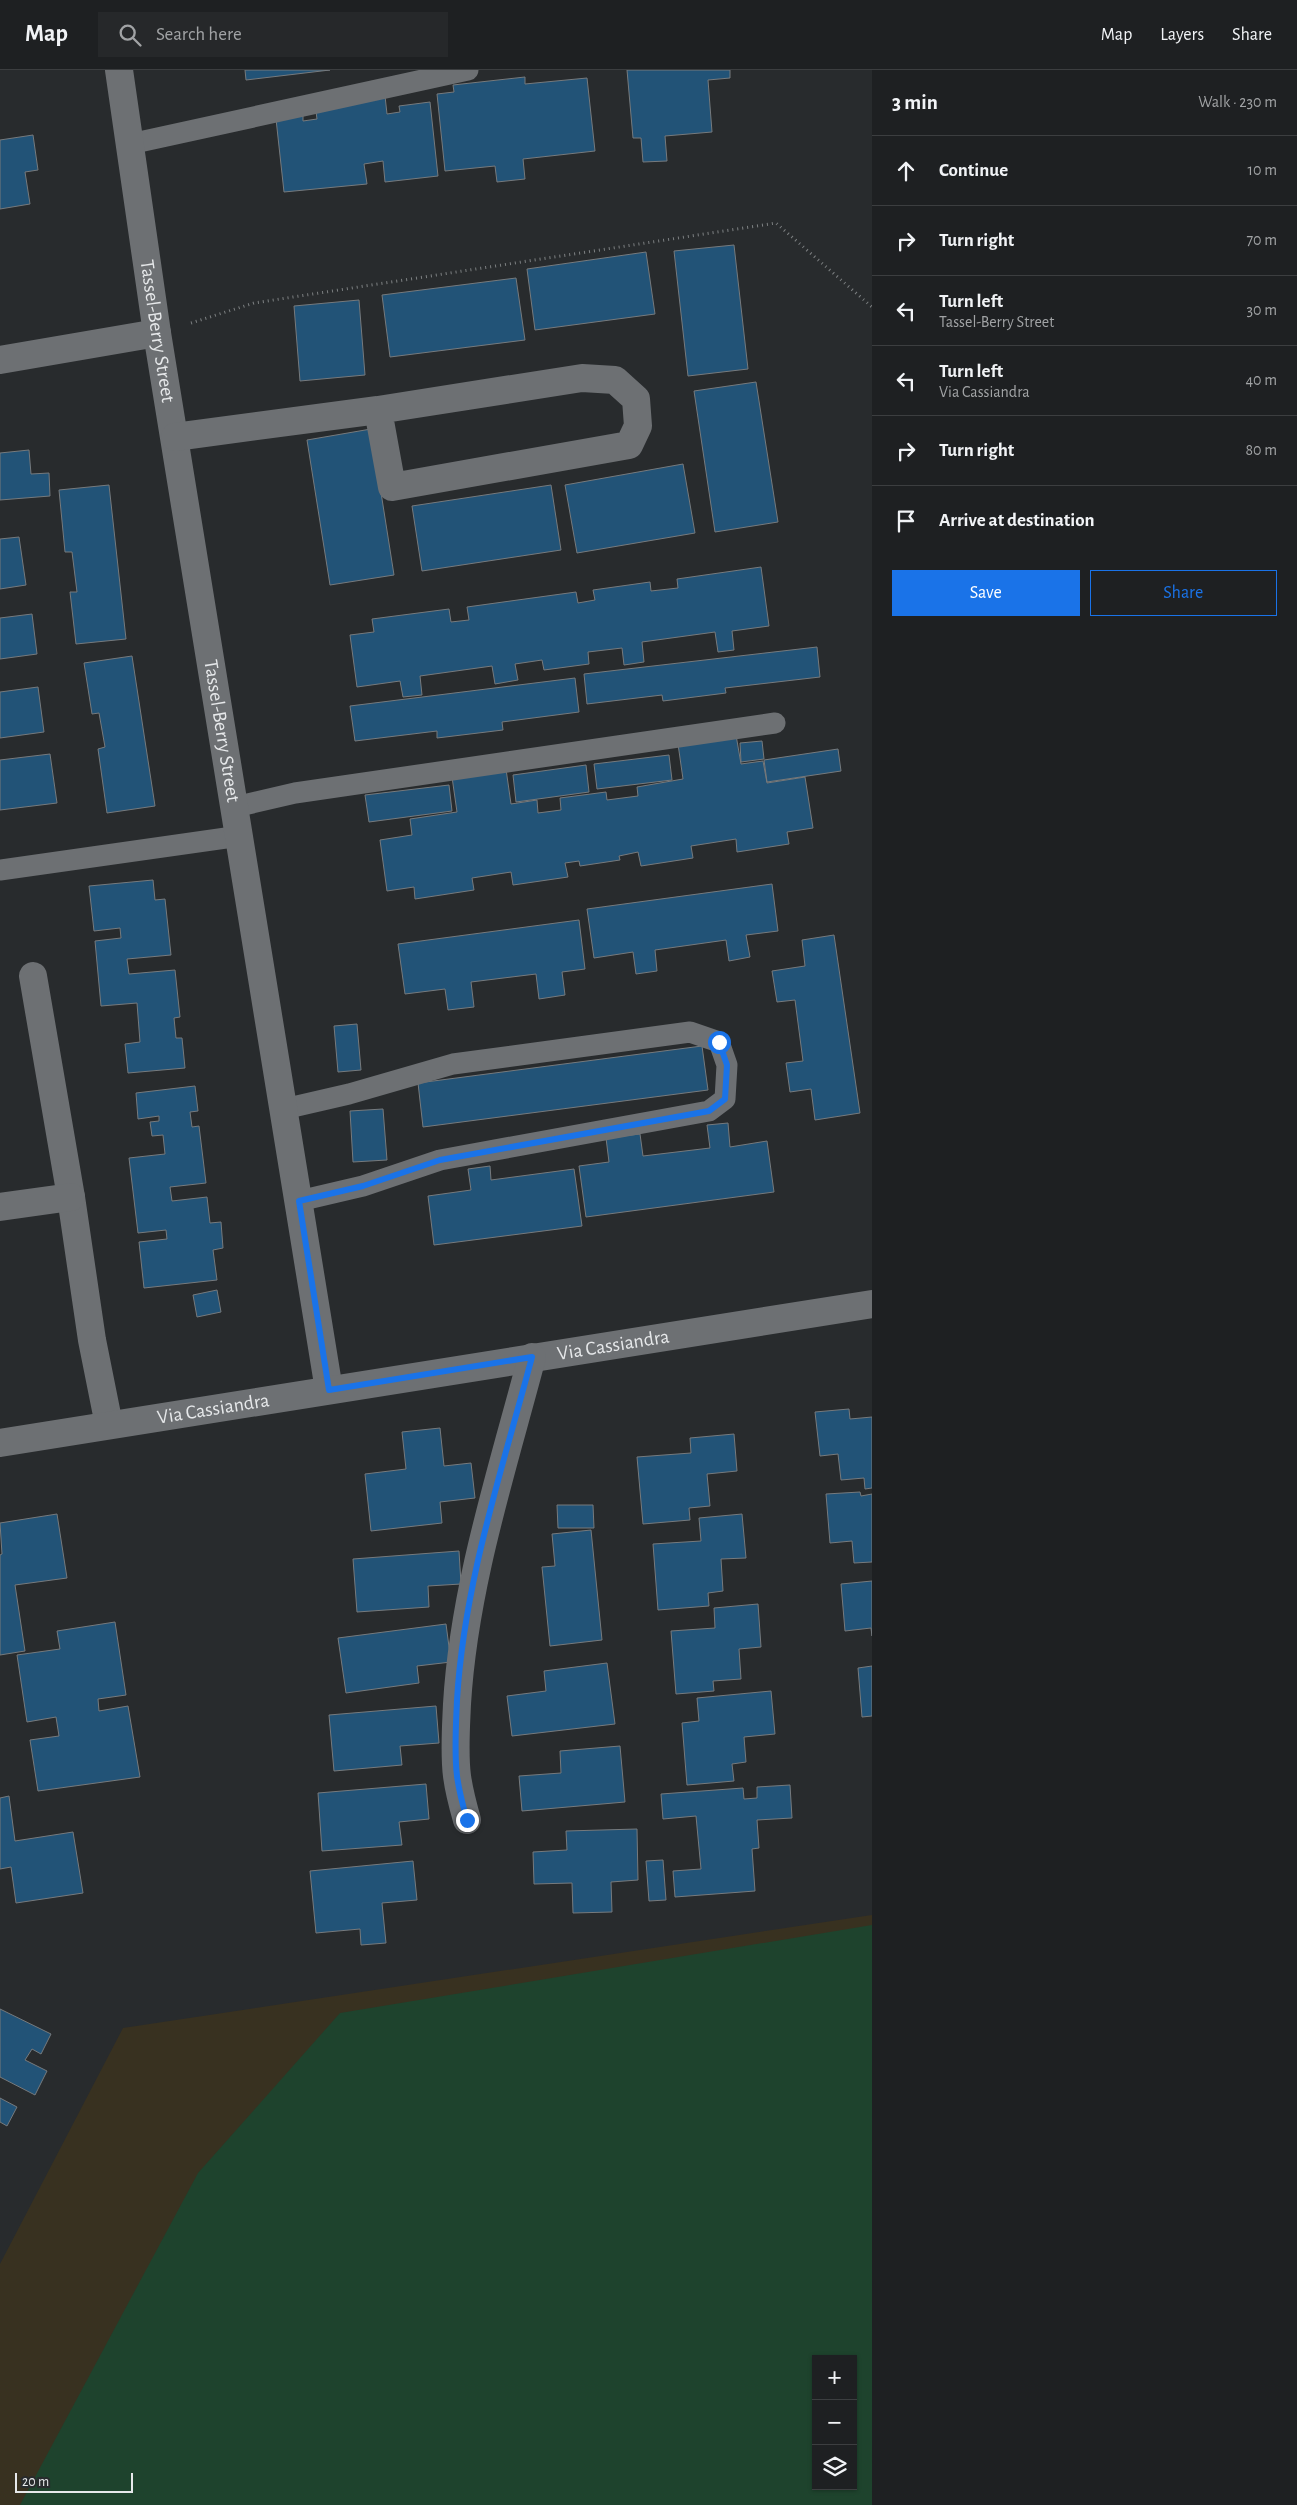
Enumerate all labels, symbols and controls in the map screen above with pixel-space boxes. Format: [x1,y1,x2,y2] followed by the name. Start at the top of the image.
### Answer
[98,12,448,57] search box
[116,21,144,49] icon: search
[25,22,68,46] text: Map
[156,25,242,44] text: Search here
[1101,26,1132,44] text: Map
[1160,26,1204,44] text: Layers
[1232,26,1272,44] text: Share
[892,92,938,113] text: 3 min
[1198,94,1277,110] text: Walk · 230 m
[892,157,920,185] icon: ahead
[939,161,1008,180] text: Continue
[1248,162,1277,178] text: 10 m
[892,227,920,255] icon: right
[939,231,1014,250] text: Turn right
[1246,232,1277,248] text: 70 m
[137,258,178,405] street label: Tassel-Berry Street
[939,292,1003,311] text: Turn left
[892,297,920,325] icon: left
[1247,302,1277,318] text: 30 m
[939,314,1054,330] text: Tassel-Berry Street
[939,362,1003,381] text: Turn left
[892,367,920,395] icon: left
[1245,372,1277,388] text: 40 m
[939,384,1030,400] text: Via Cassiandra
[892,437,920,465] icon: right
[939,441,1014,460] text: Turn right
[1246,442,1277,458] text: 80 m
[892,507,920,535] icon: arrive
[939,511,1095,530] text: Arrive at destination
[892,570,1080,616] button: Save
[1090,570,1277,616] button: Share
[200,658,243,804] street label: Tassel-Berry Street
[708,1031,731,1054] route start
[556,1326,671,1364] street label: Via Cassiandra
[156,1390,271,1428] street label: Via Cassiandra
[456,1809,479,1832] route end
[812,2355,857,2490] map controls
[812,2355,857,2400] button: +
[812,2400,857,2445] button: −
[812,2445,857,2490] button: layers
[15,2470,132,2493] scale bar
[22,2475,49,2489] text: 20 m

